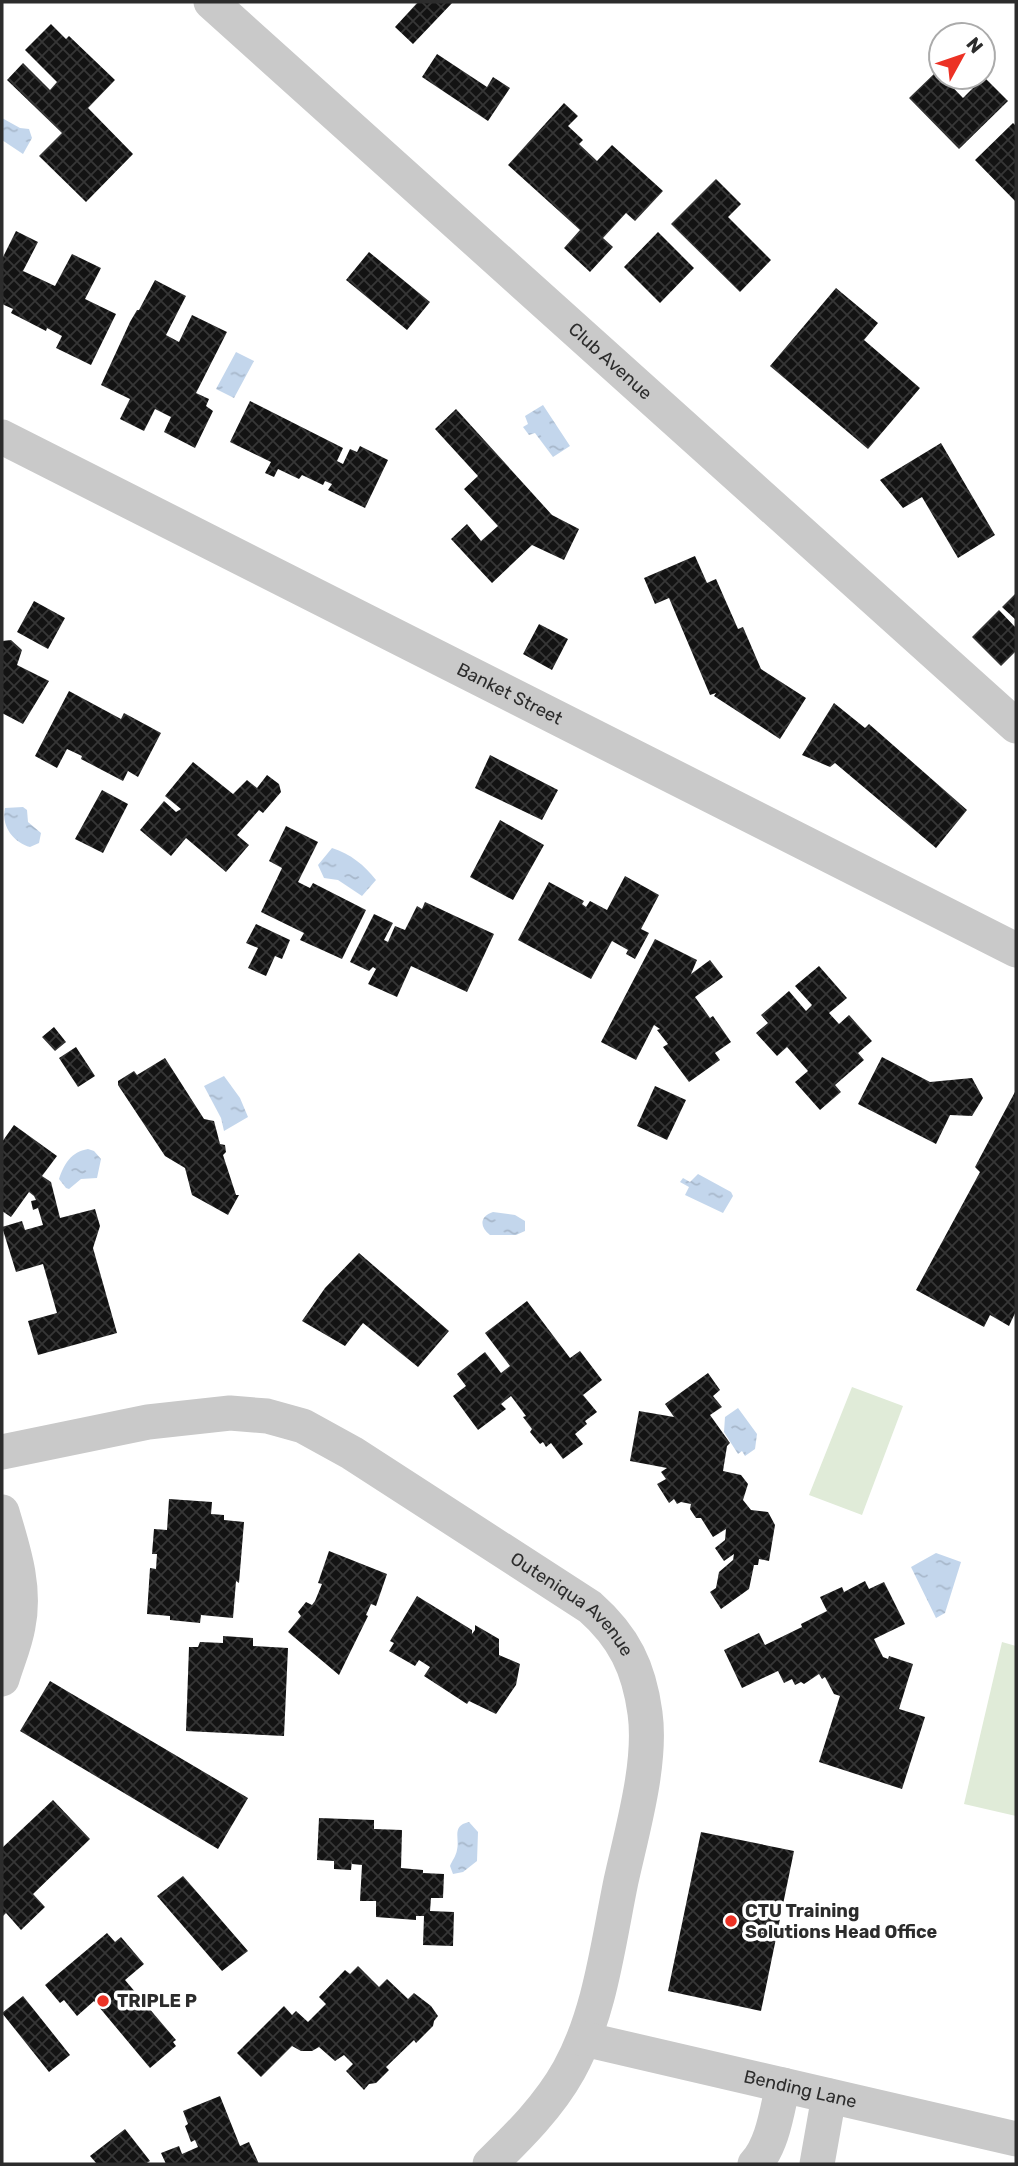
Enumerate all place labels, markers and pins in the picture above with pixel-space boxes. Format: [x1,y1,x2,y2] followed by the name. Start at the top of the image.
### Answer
[745,1900,938,1943] place label: CTU Training Solutions Head Office
[723,1913,739,1929] marker: CTU Training Solutions Head Office
[117,1990,197,2012] place label: TRIPLE P
[95,1993,111,2009] marker: TRIPLE P

